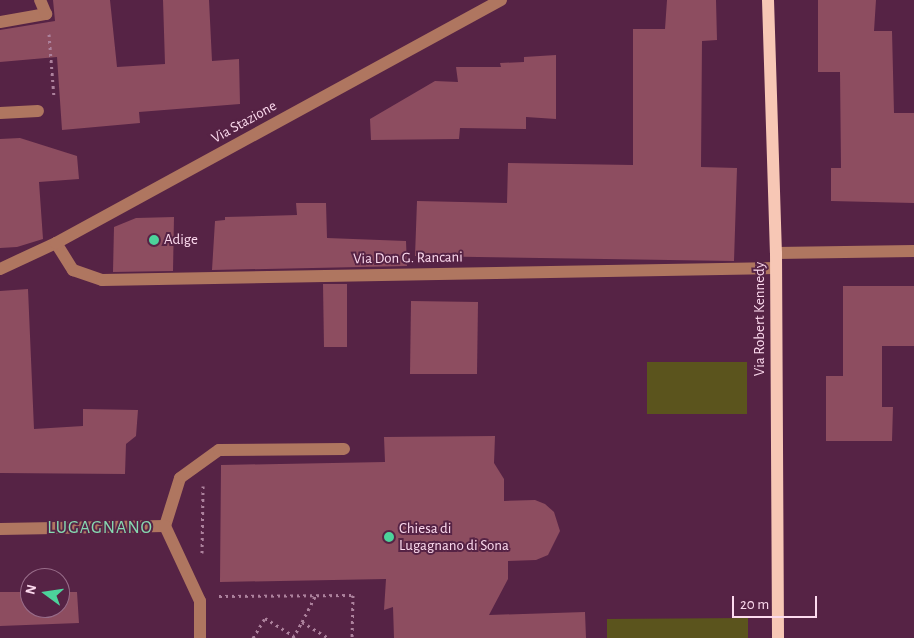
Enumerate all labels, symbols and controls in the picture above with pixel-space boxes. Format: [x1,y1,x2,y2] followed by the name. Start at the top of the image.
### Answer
[208,97,280,147] street label: Via Stazione
[164,231,198,249] place label: Adige
[148,234,160,246] marker: Adige
[353,248,463,268] street label: Via Don G. Rancani
[751,262,769,376] street label: Via Robert Kennedy
[46,517,154,539] district label: LUGAGNANO
[399,519,509,554] place label: Chiesa di Lugagnano di Sona
[383,531,395,543] marker: Chiesa di Lugagnano di Sona
[20,568,70,618] north arrow
[23,583,39,596] text: N
[734,586,819,618] scale bar
[740,597,769,612] text: 20 m

